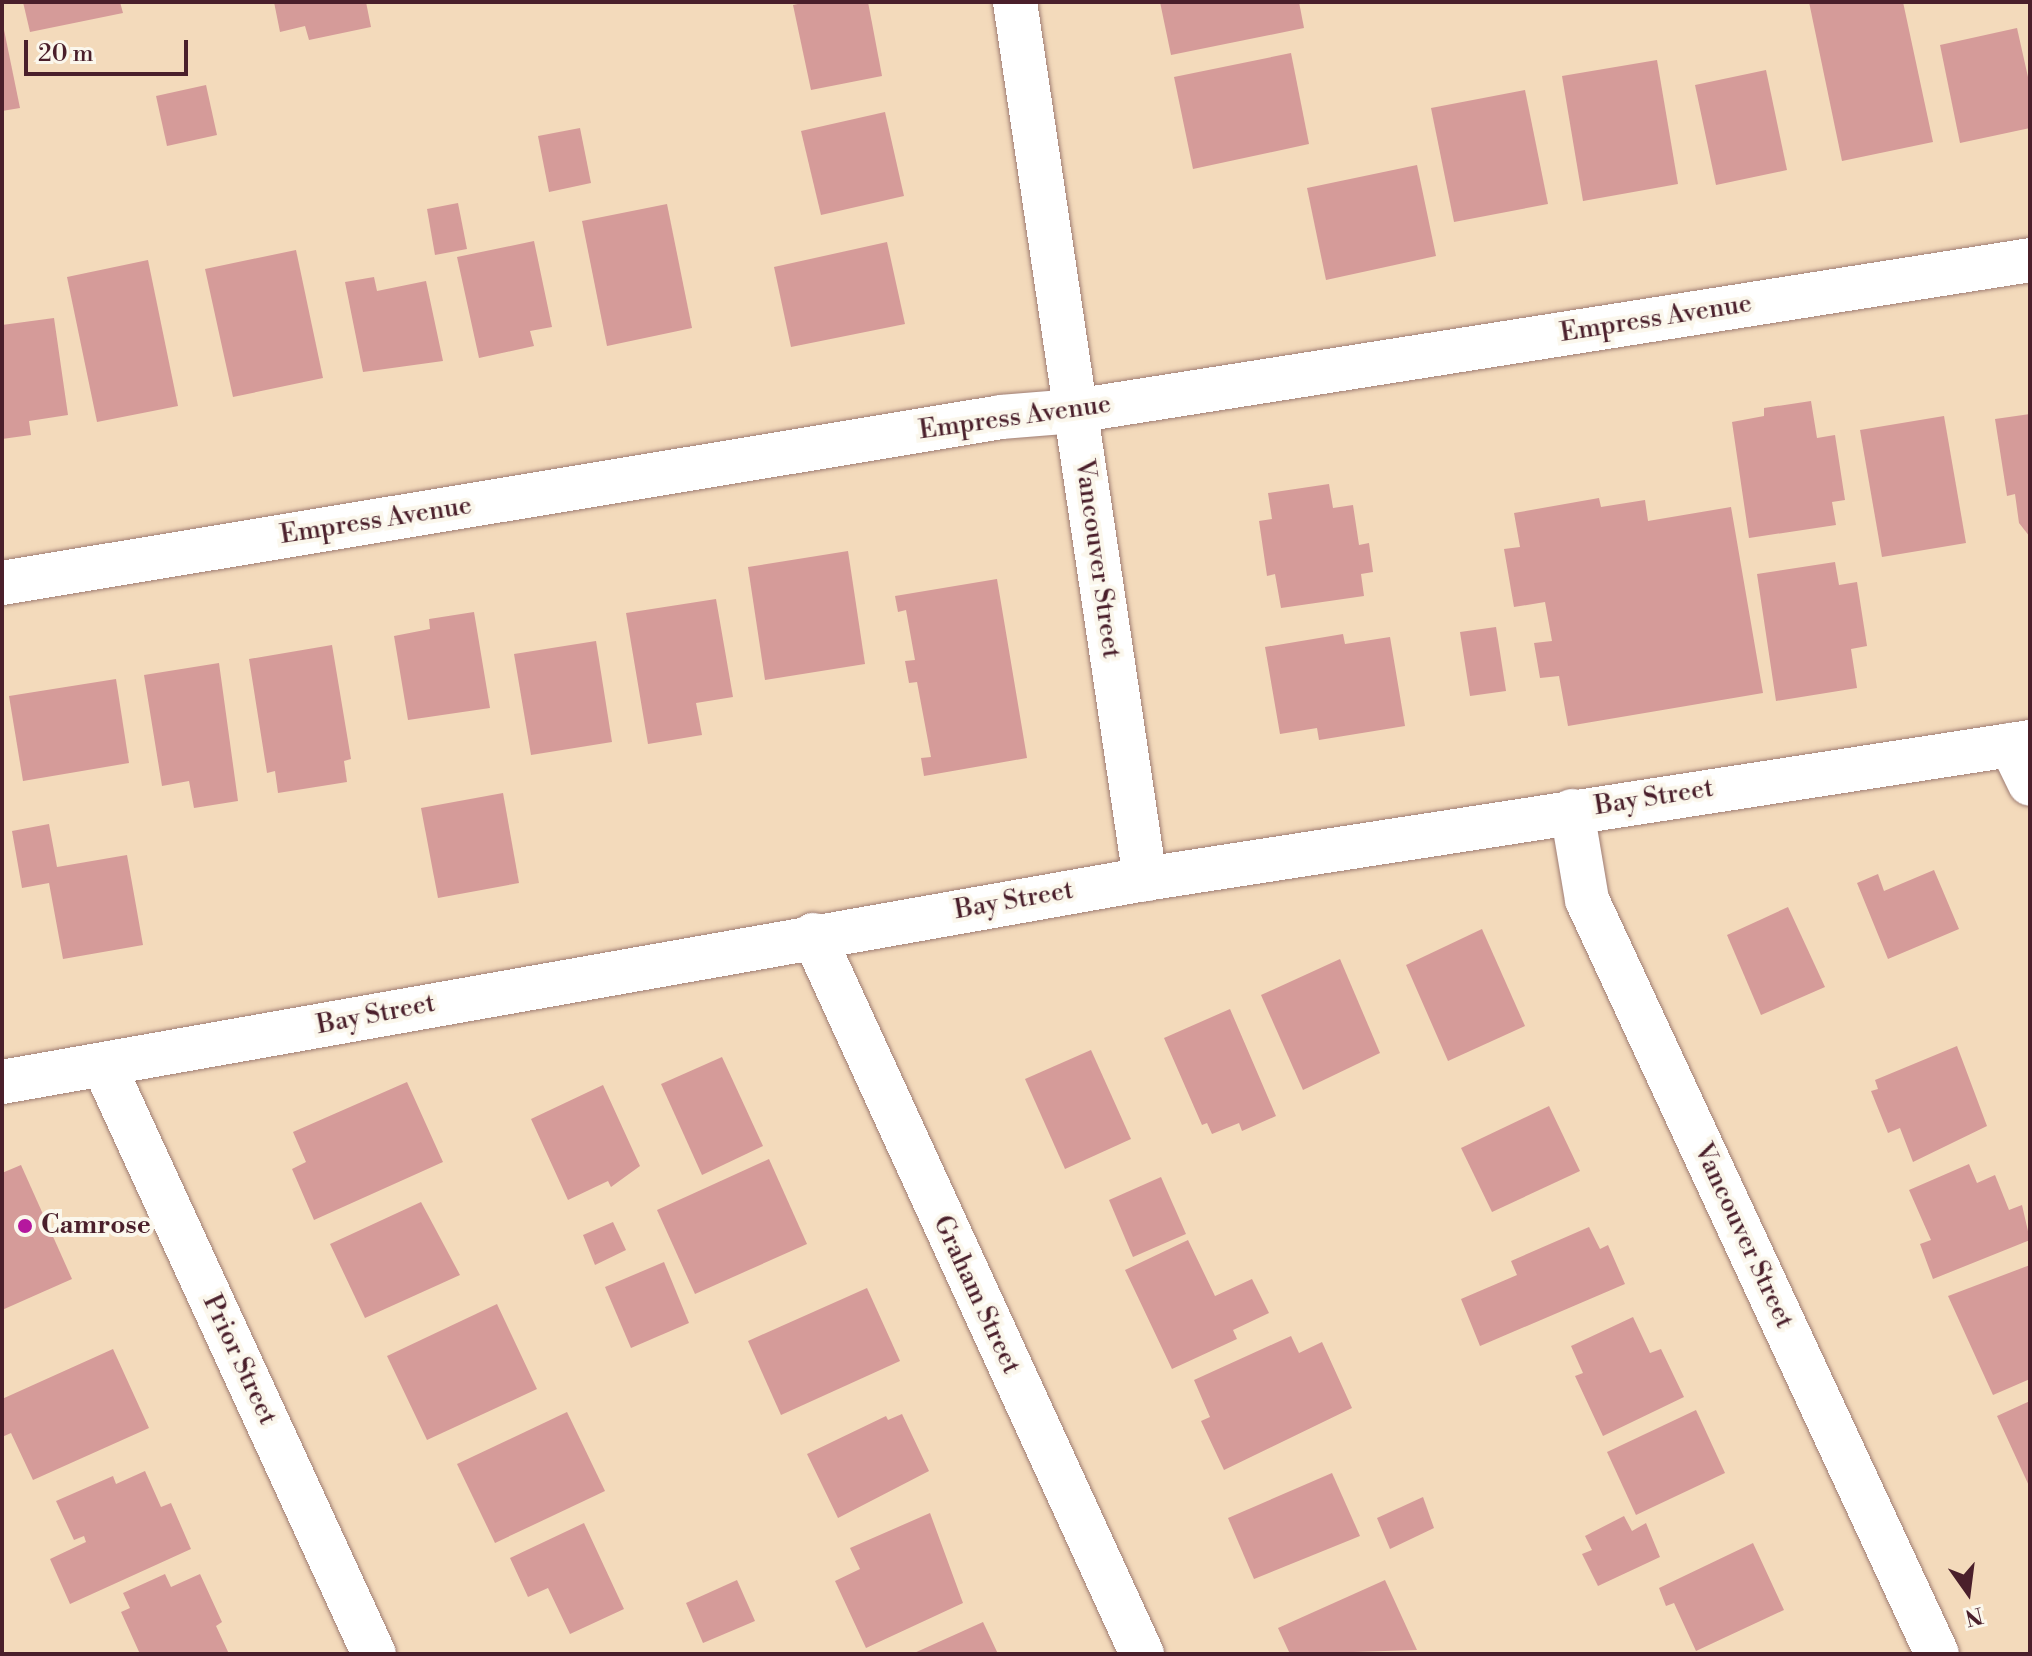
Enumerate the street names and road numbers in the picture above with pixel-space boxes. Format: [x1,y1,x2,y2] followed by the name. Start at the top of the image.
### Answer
[1558,288,1754,350] street label: Empress Avenue
[917,389,1113,447] street label: Empress Avenue
[1068,458,1126,660] street label: Vancouver Street
[278,490,474,552] street label: Empress Avenue
[1592,773,1716,823] street label: Bay Street
[952,875,1076,927] street label: Bay Street
[314,988,438,1042] street label: Bay Street
[1687,1139,1799,1333] street label: Vancouver Street
[926,1211,1026,1379] street label: Graham Street
[195,1290,283,1430] street label: Prior Street

